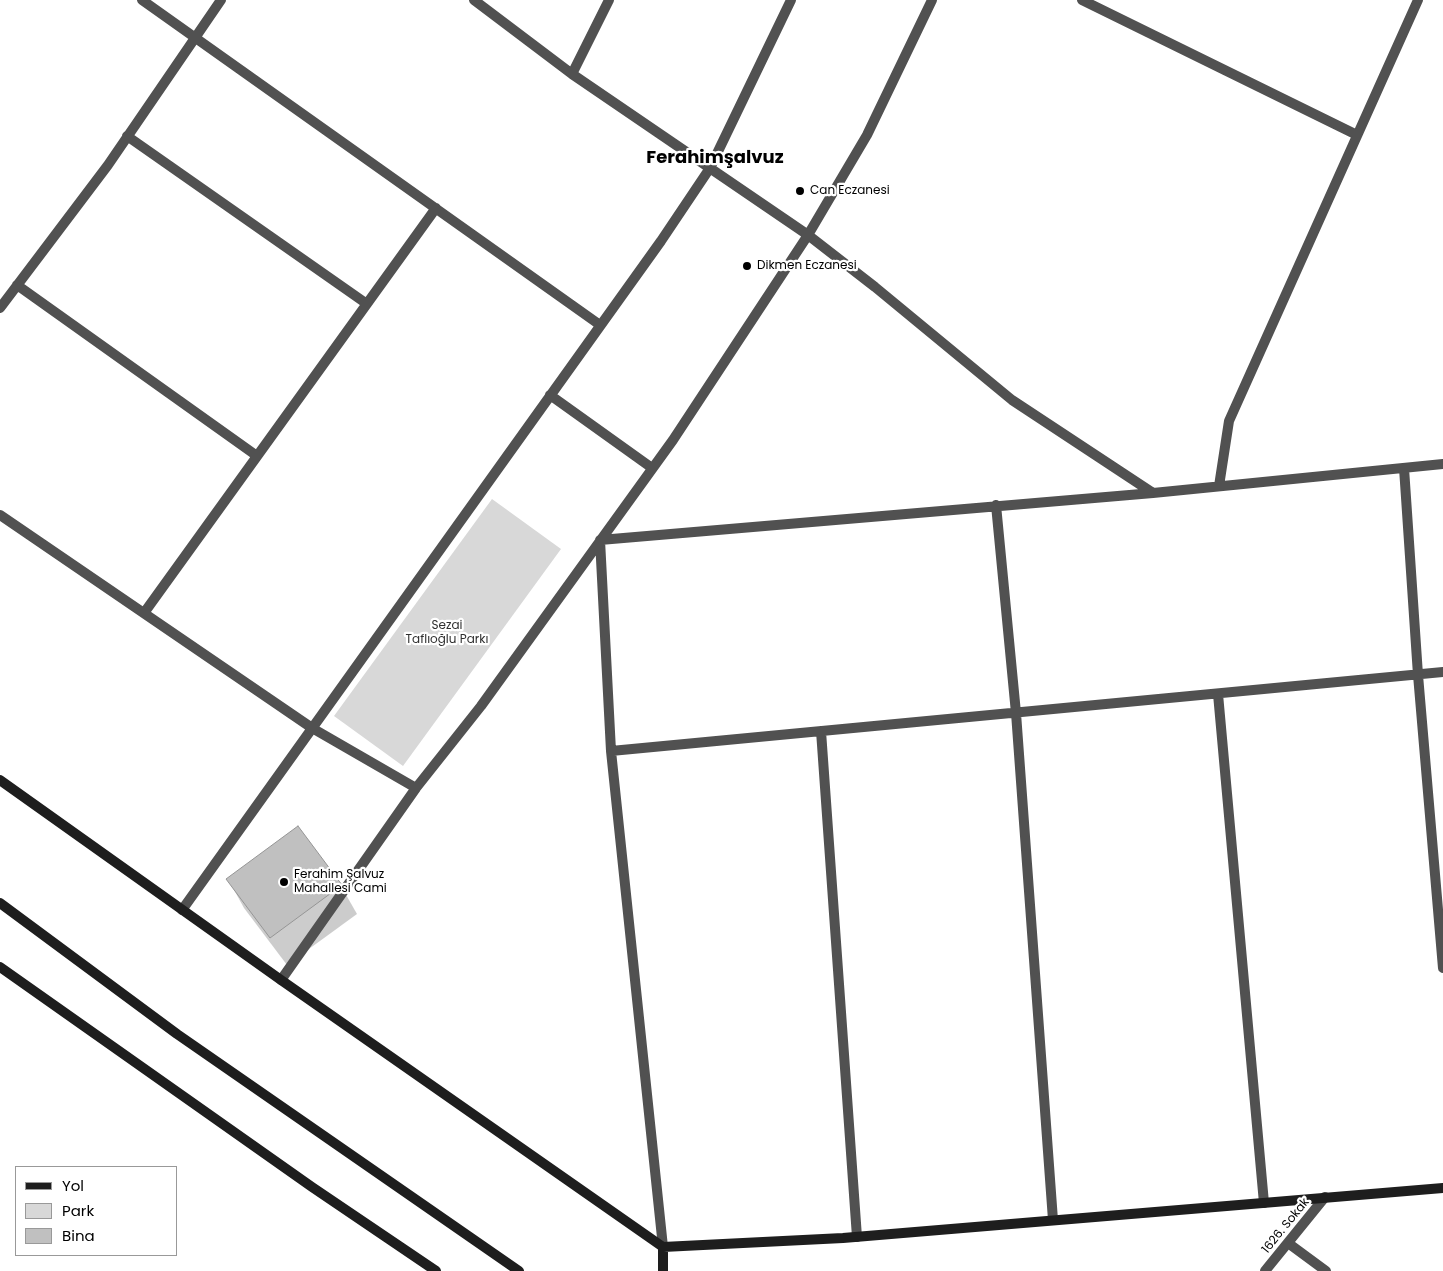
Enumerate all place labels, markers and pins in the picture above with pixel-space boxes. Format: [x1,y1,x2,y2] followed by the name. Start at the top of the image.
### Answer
[810,184,890,198] place label: Can Eczanesi
[794,185,806,197] marker: Can Eczanesi
[757,259,857,273] place label: Dikmen Eczanesi
[741,260,753,272] marker: Dikmen Eczanesi
[294,868,387,896] place label: Ferahim Şalvuz Mahallesi Cami
[278,876,290,888] marker: Ferahim Şalvuz Mahallesi Cami

